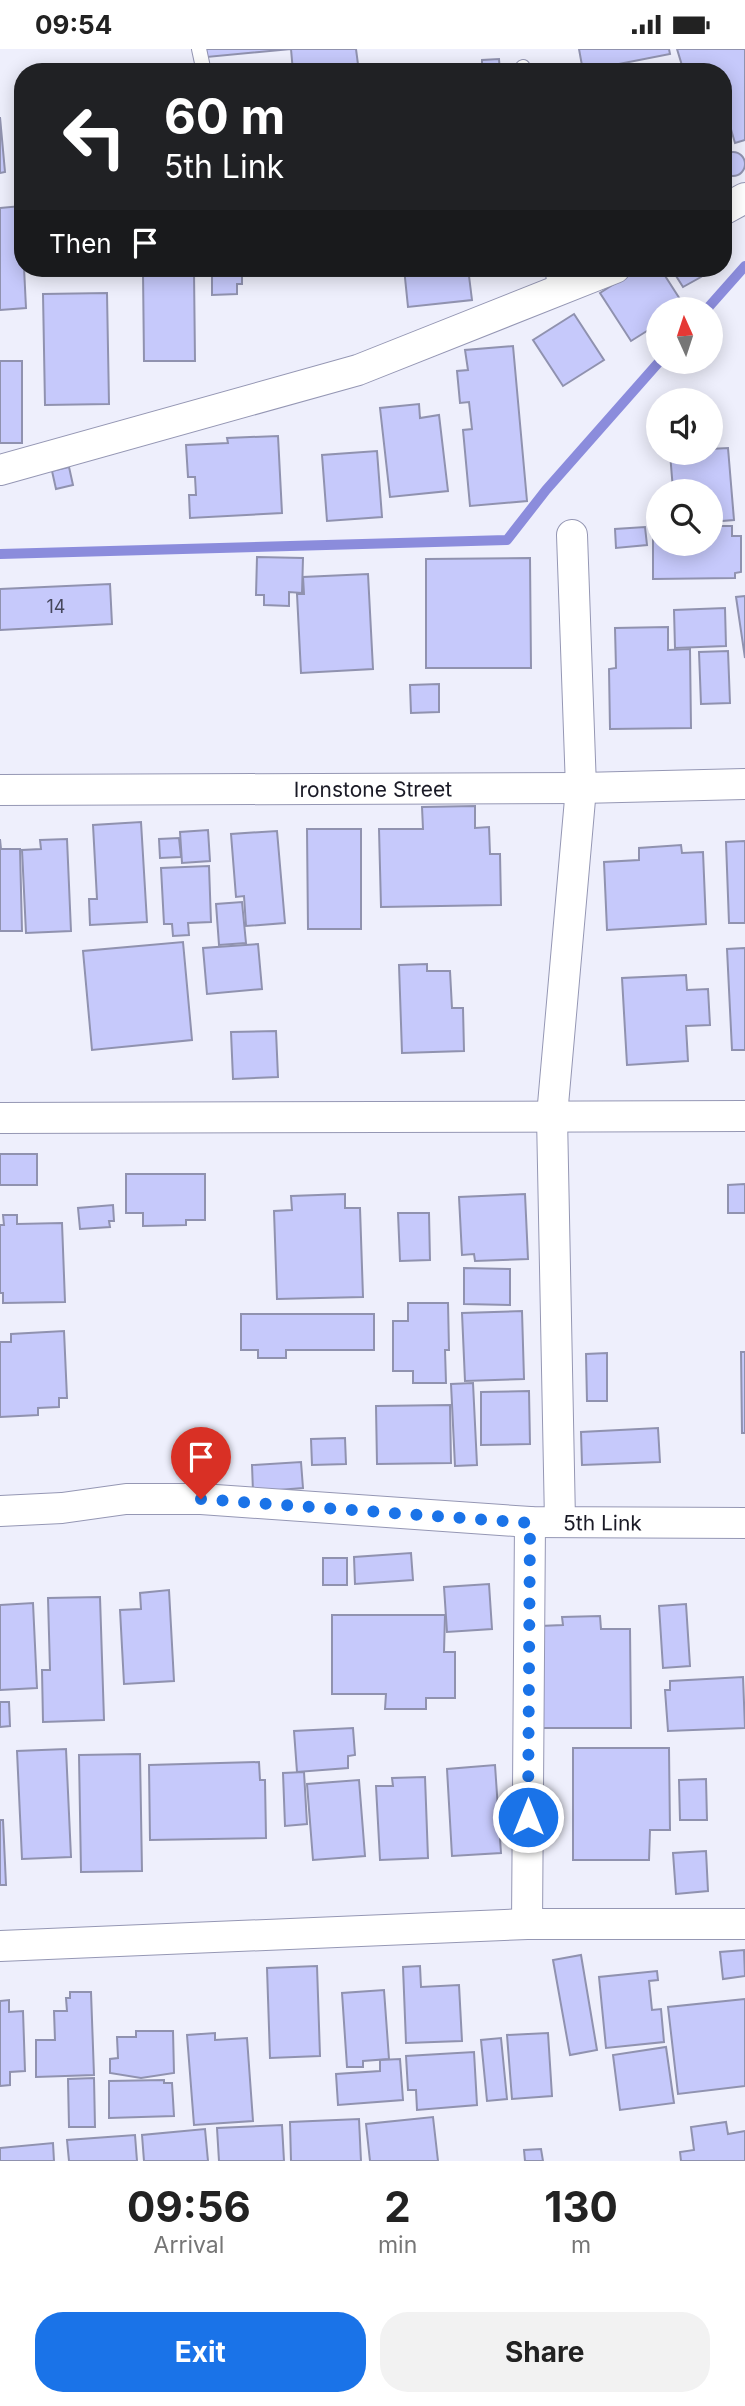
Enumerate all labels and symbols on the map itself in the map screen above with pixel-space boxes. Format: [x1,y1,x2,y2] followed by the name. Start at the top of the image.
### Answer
[646,297,723,375] north arrow
[47,596,65,617] house number: 14
[294,776,452,801] street label: Ironstone Street
[171,1427,231,1499] pin
[563,1510,642,1535] street label: 5th Link
[491,1780,565,1854] position arrow

